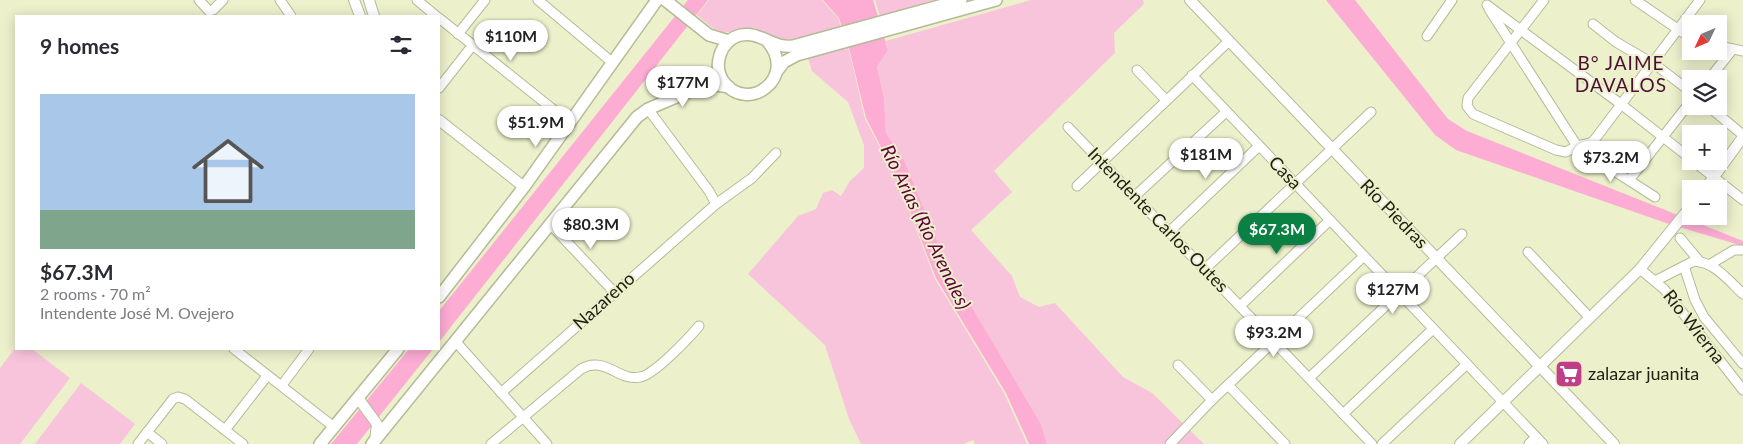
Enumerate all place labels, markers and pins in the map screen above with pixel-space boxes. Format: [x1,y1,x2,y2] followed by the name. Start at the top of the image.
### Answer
[476,20,546,62] pin: $110M
[648,66,718,108] pin: $177M
[495,106,577,148] pin: $51.9M
[1171,138,1241,180] pin: $181M
[1570,140,1652,183] pin: $73.2M
[550,208,632,250] pin: $80.3M
[1236,212,1318,255] pin: $67.3M
[1358,272,1428,315] pin: $127M
[1233,316,1315,358] pin: $93.2M
[1554,359,1584,389] supermarket icon: zalazar juanita
[1588,362,1699,384] place label: zalazar juanita

